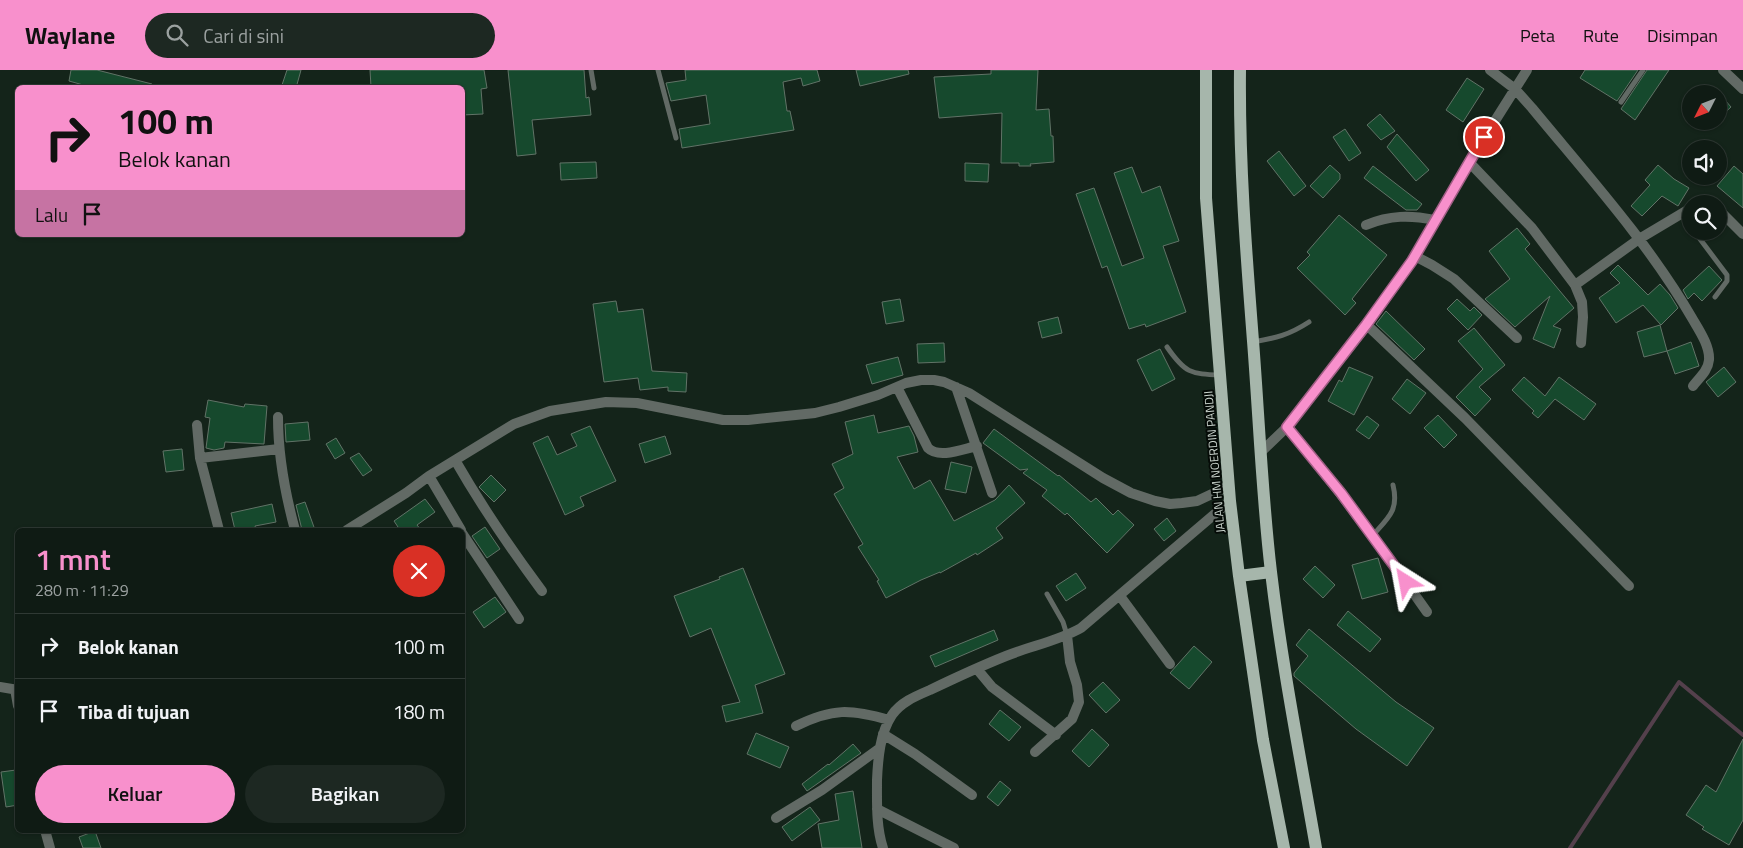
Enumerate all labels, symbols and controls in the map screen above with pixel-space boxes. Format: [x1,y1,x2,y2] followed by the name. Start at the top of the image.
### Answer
[145,13,495,58] search box
[25,17,115,53] text: Waylane
[163,21,191,49] icon: search
[203,21,284,50] text: Cari di sini
[1520,22,1555,49] text: Peta
[1583,22,1619,49] text: Rute
[1647,22,1718,49] text: Disimpan
[1682,85,1728,130] north arrow
[1682,85,1727,240] map controls
[118,94,214,148] text: 100 m
[35,105,100,170] icon: right
[1463,116,1505,158] pin
[1470,123,1498,151] icon: arrive
[1682,140,1727,185] button: sound
[118,142,231,176] text: Belok kanan
[1682,195,1727,240] button: search
[35,200,68,229] text: Lalu
[78,200,106,228] icon: arrive
[1198,390,1230,534] street label: JALAN HM NOERDIN PANDJI
[35,536,111,582] text: 1 mnt
[393,545,445,597] button: close
[1379,555,1431,607] position arrow
[35,578,129,602] text: 280 m · 11:29
[35,632,63,660] icon: right
[78,632,179,661] text: Belok kanan
[393,632,445,661] text: 100 m
[35,697,63,725] icon: arrive
[78,697,190,726] text: Tiba di tujuan
[393,697,445,726] text: 180 m
[35,765,235,823] button: Keluar
[245,765,445,823] button: Bagikan

